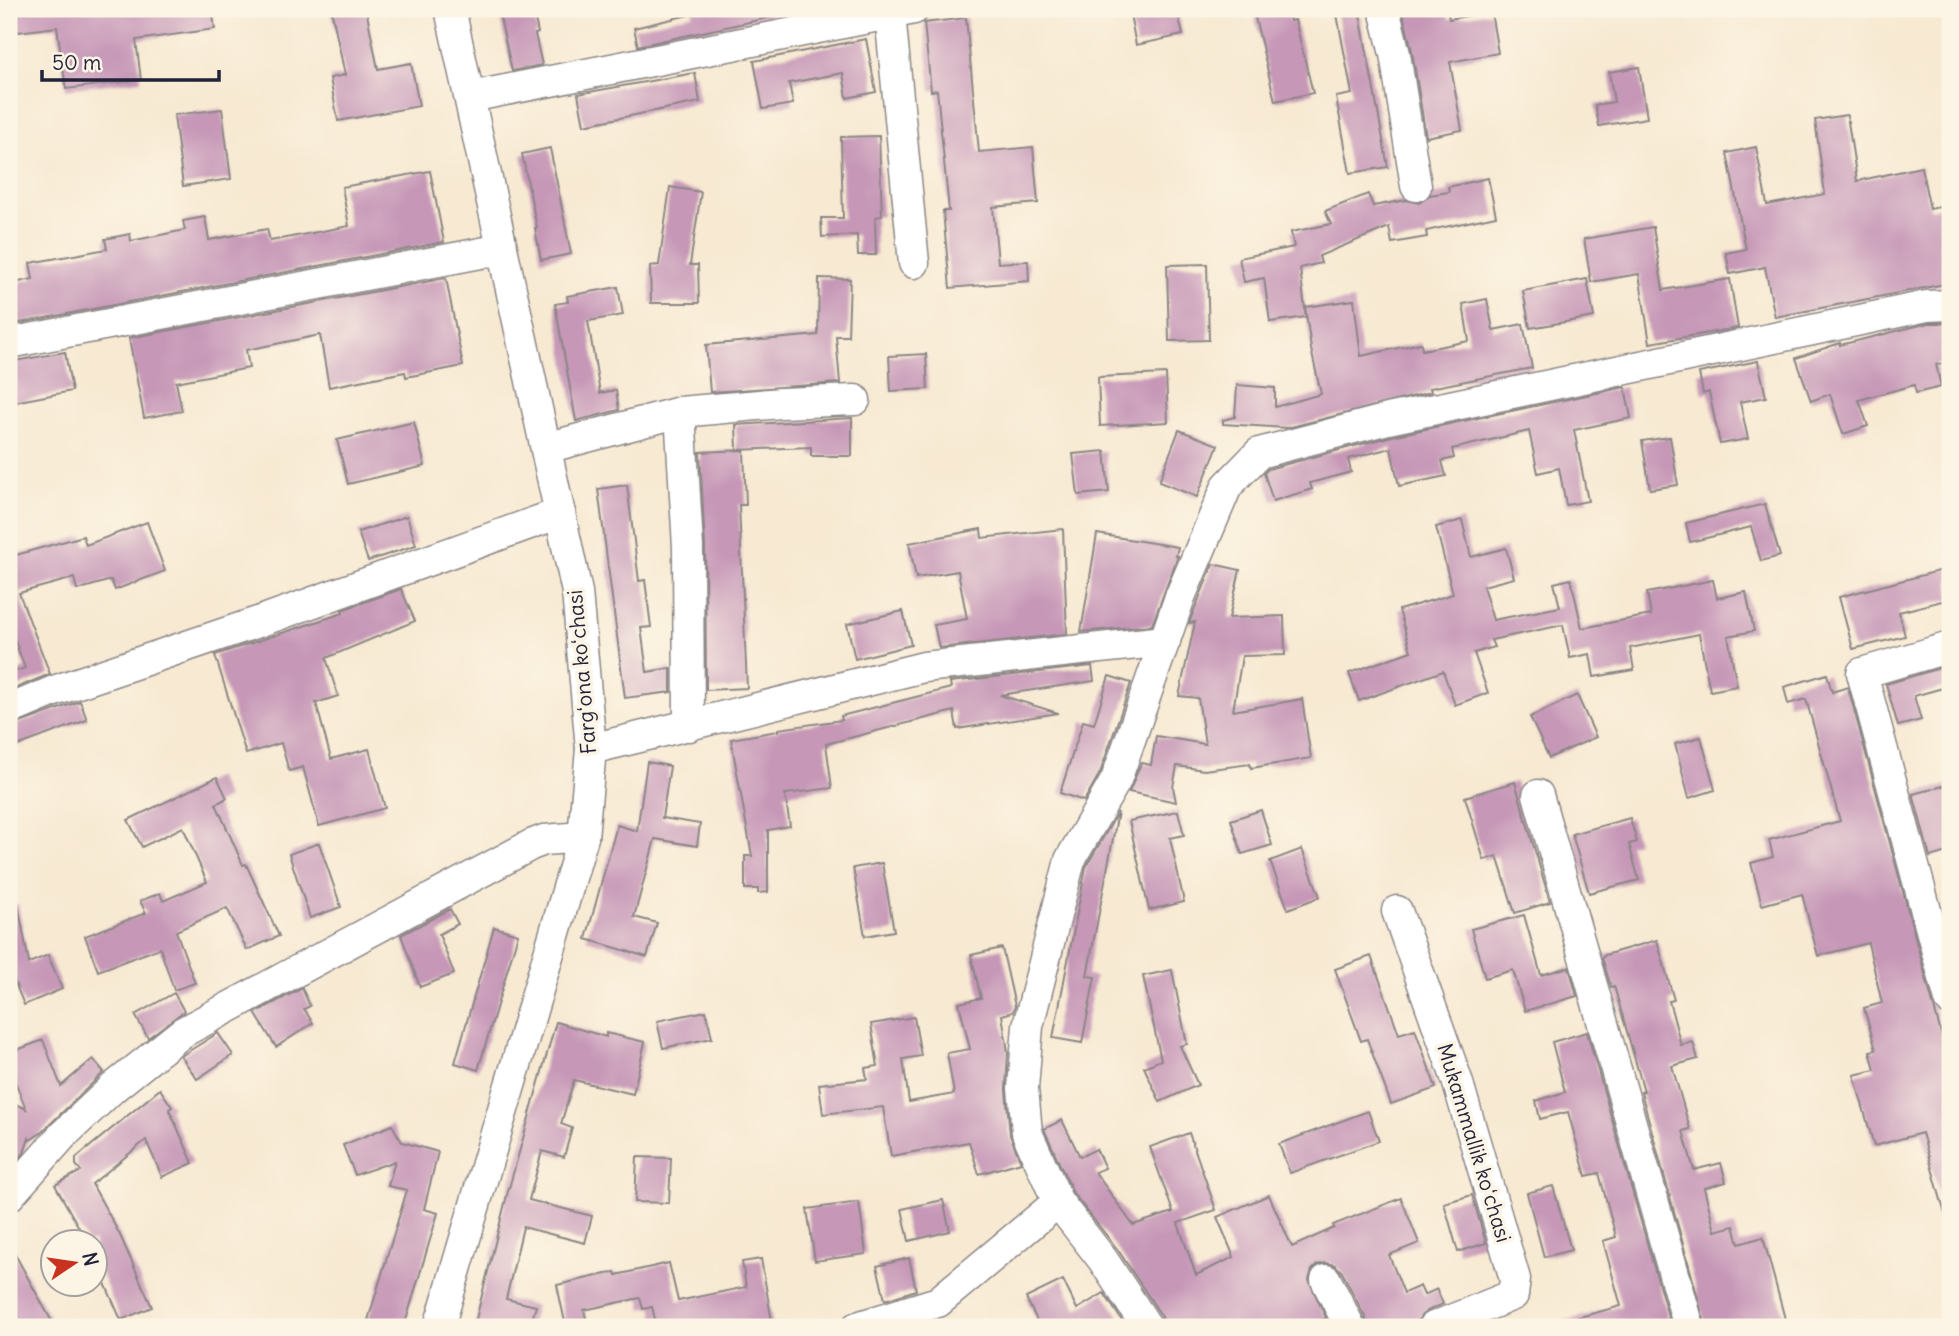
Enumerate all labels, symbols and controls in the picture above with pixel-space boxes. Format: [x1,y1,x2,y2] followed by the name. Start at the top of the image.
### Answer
[42,38,219,82] scale bar
[52,49,101,76] text: 50 m
[561,589,602,755] street label: Fargʻona koʻchasi
[1431,1040,1518,1246] street label: Mukammallik koʻchasi
[38,1228,108,1298] north arrow
[77,1250,104,1268] text: N

